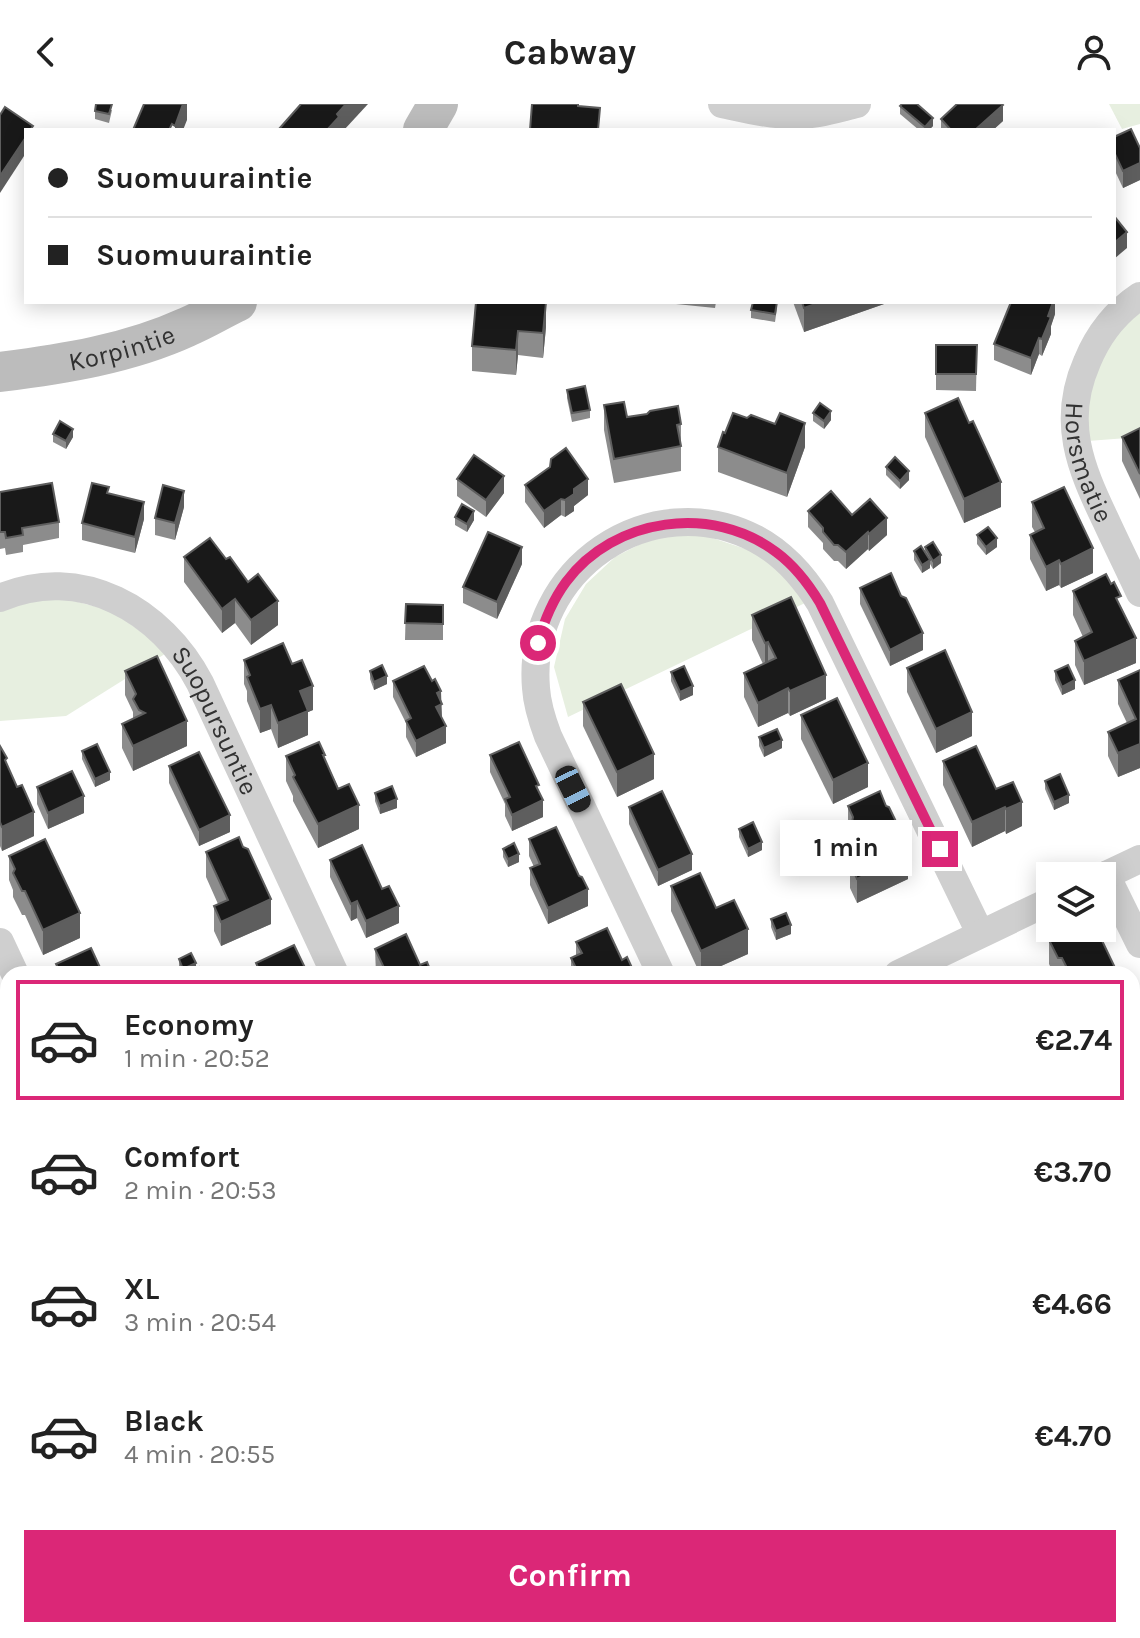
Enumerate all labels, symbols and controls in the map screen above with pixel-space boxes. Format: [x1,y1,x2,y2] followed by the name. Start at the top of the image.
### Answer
[24,30,68,74] icon: back
[1072,30,1116,74] icon: person
[504,31,636,73] text: Cabway
[96,160,312,196] text: Suomuuraintie
[96,237,312,273] text: Suomuuraintie
[66,318,179,377] street label: Korpintie
[1059,401,1120,527] street label: Horsmatie
[520,625,556,661] route start
[165,640,265,800] street label: Suopursuntie
[552,762,594,816] car
[780,821,912,877] callout: 1 min
[922,831,958,867] route end
[813,832,879,863] text: 1 min
[1036,862,1116,942] map controls
[1036,862,1116,942] button: layers
[28,1004,100,1076] icon: car
[124,1007,254,1043] text: Economy
[1036,1022,1112,1058] text: €2.74
[124,1043,270,1074] text: 1 min · 20:52
[28,1136,100,1208] icon: car
[124,1139,240,1175] text: Comfort
[1034,1154,1112,1190] text: €3.70
[124,1175,277,1206] text: 2 min · 20:53
[28,1268,100,1340] icon: car
[124,1271,159,1307] text: XL
[1032,1286,1112,1322] text: €4.66
[124,1307,276,1338] text: 3 min · 20:54
[28,1400,100,1472] icon: car
[124,1403,204,1439] text: Black
[1035,1418,1112,1454] text: €4.70
[124,1439,275,1470] text: 4 min · 20:55
[24,1530,1116,1622] button: Confirm

